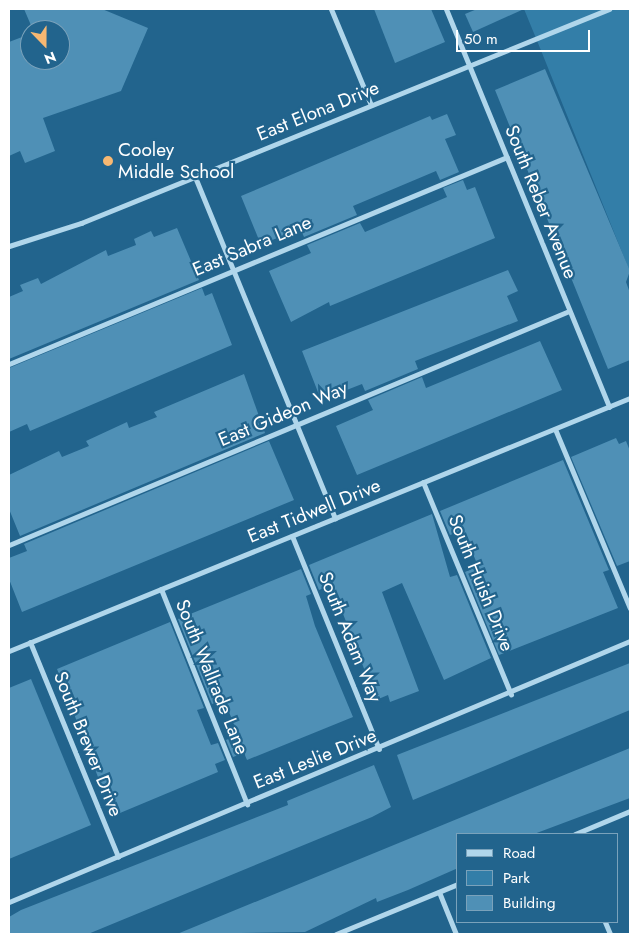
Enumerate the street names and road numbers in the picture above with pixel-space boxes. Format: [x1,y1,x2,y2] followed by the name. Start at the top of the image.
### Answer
[254,76,382,146] street label: East Elona Drive
[500,122,582,282] street label: South Reber Avenue
[189,211,315,281] street label: East Sabra Lane
[215,377,351,451] street label: East Gideon Way
[244,474,384,548] street label: East Tidwell Drive
[443,511,519,655] street label: South Huish Drive
[314,569,386,705] street label: South Adam Way
[170,596,254,758] street label: South Wallrade Lane
[49,668,127,820] street label: South Brewer Drive
[250,724,380,794] street label: East Leslie Drive

